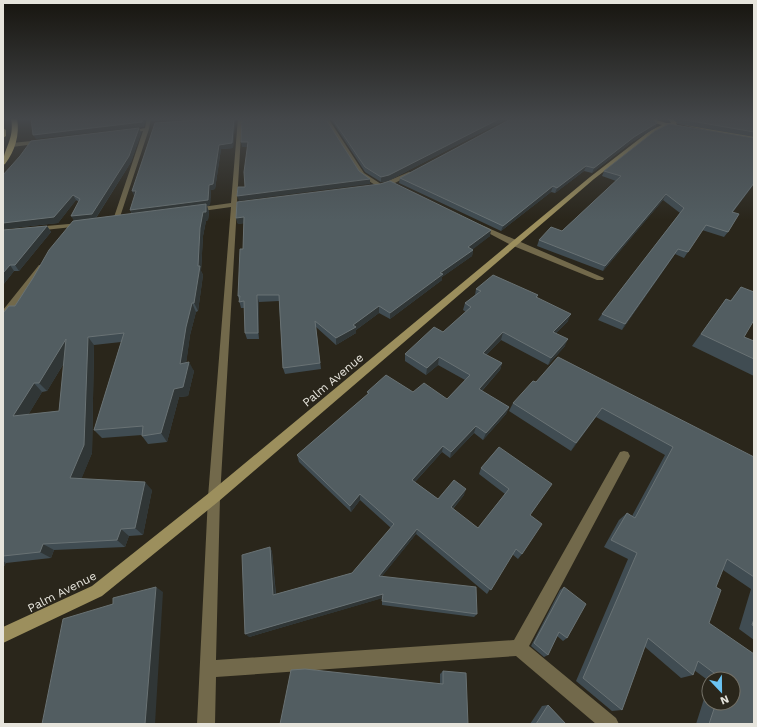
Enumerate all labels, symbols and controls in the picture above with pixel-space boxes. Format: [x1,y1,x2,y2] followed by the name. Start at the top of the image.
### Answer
[300,350,366,410] street label: Palm Avenue
[25,569,99,615] street label: Palm Avenue
[701,671,741,711] north arrow
[718,692,731,707] text: N

